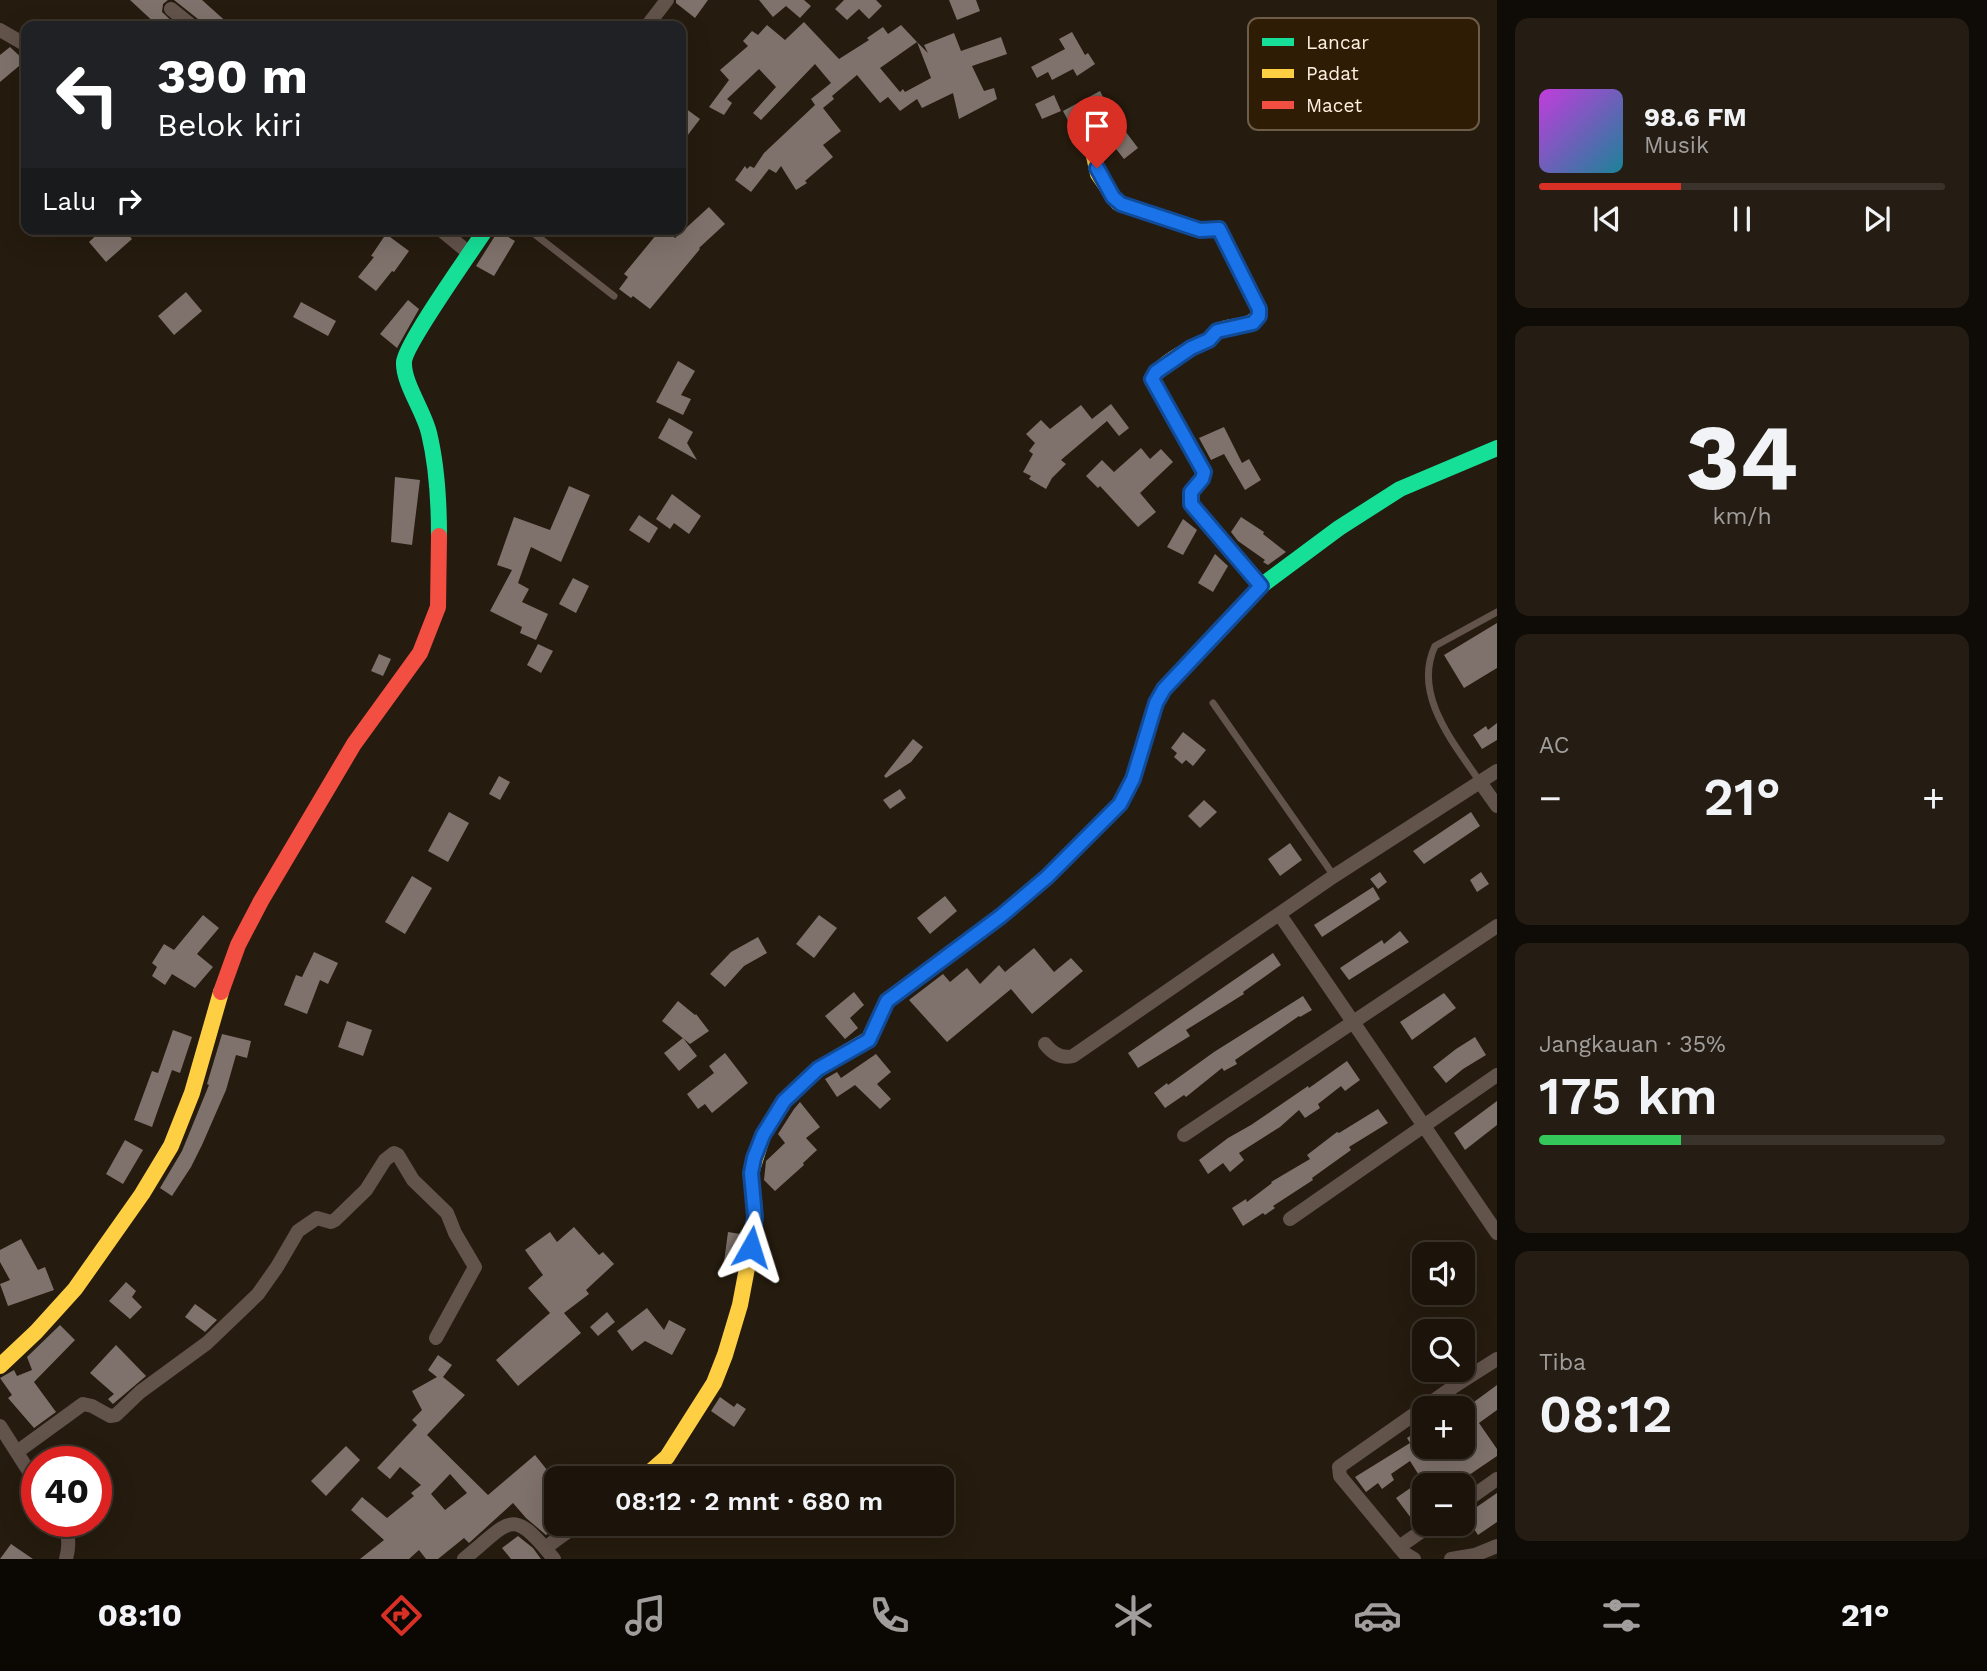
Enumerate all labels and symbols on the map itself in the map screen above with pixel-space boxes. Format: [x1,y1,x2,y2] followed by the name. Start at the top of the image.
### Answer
[1248,18,1479,130] legend
[1306,31,1369,54] text: Lancar
[1306,62,1359,85] text: Padat
[1306,94,1362,117] text: Macet
[1067,96,1127,168] pin
[714,1210,788,1284] position arrow
[21,1446,112,1537] speed limit sign: 40

